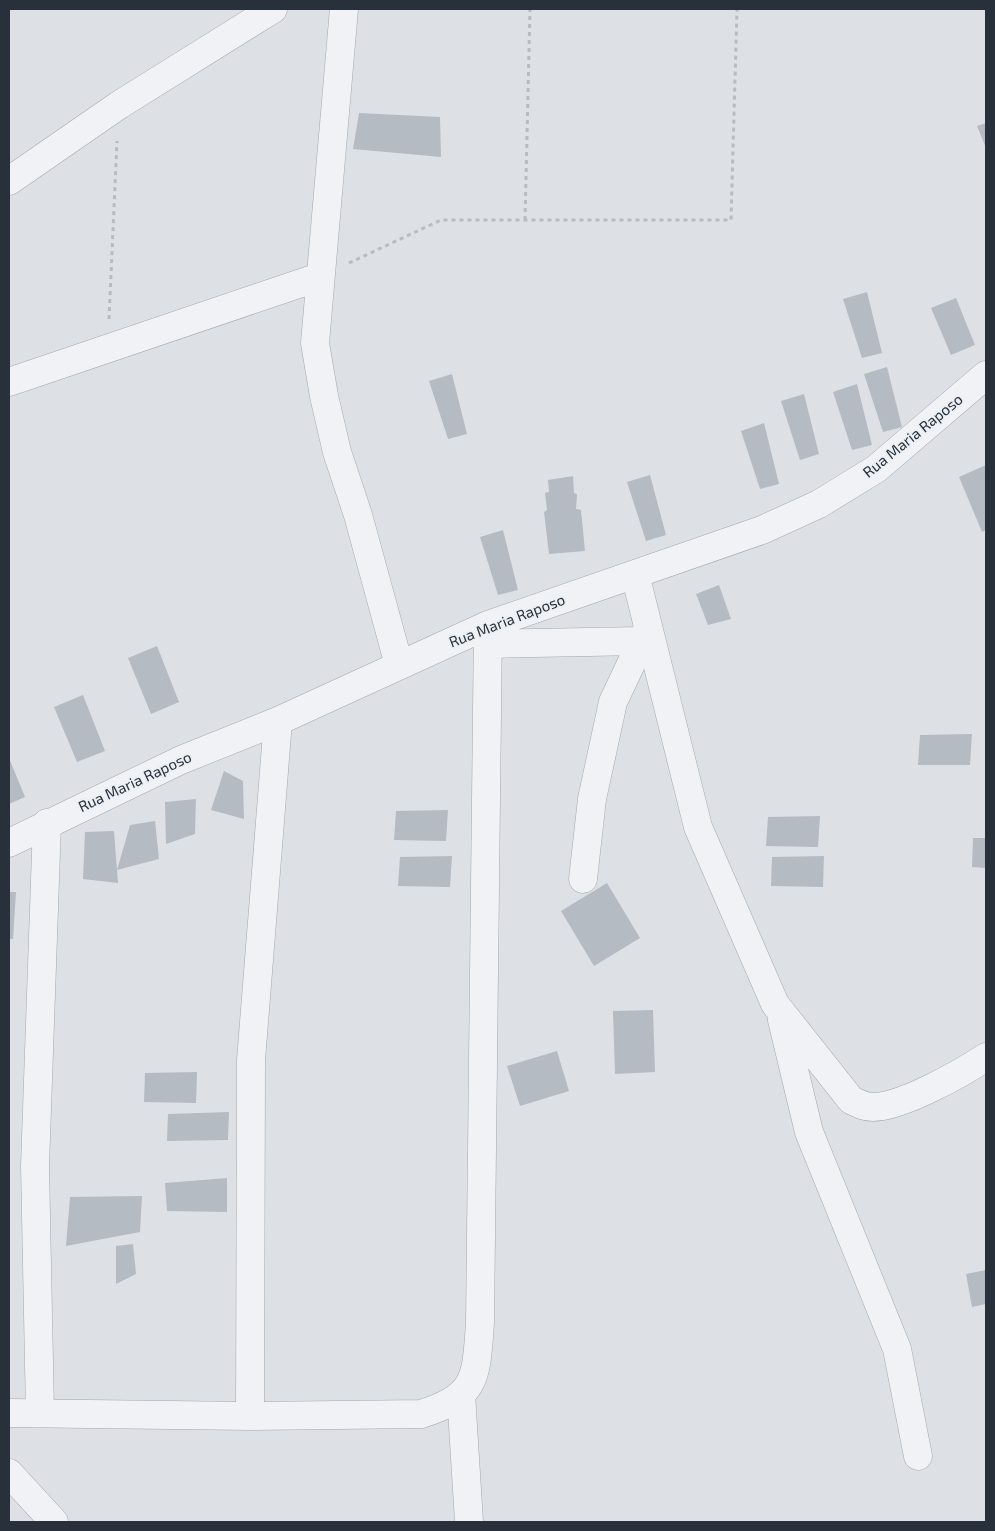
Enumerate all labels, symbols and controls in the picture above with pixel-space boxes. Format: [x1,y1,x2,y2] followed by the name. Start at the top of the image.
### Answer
[859,390,966,481] street label: Rua Maria Raposo
[446,590,567,651] street label: Rua Maria Raposo
[75,747,194,815] street label: Rua Maria Raposo

